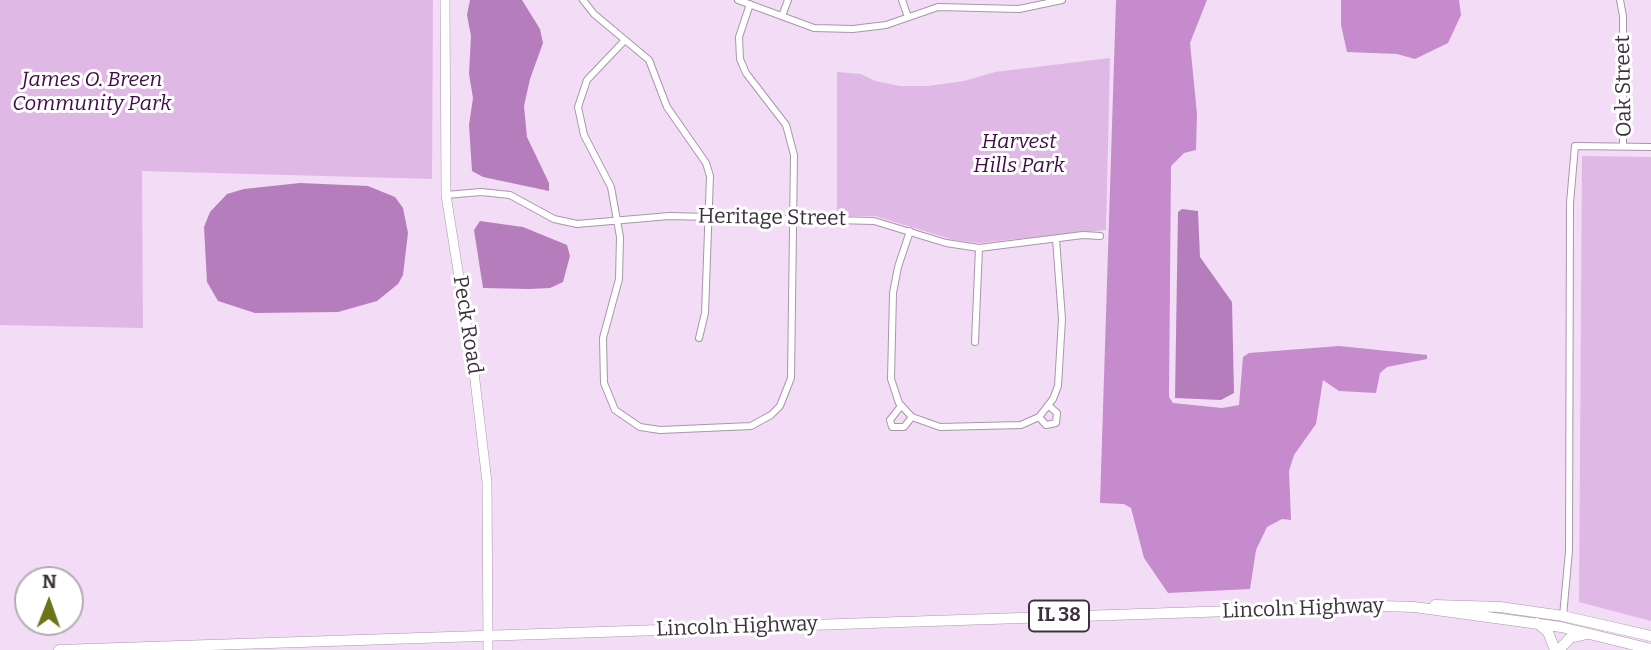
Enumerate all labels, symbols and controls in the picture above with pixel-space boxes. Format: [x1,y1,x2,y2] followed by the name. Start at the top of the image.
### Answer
[1611,35,1637,137] street label: Oak Street
[12,67,172,117] park label: James O. Breen Community Park
[973,129,1065,179] park label: Harvest Hills Park
[698,204,846,232] street label: Heritage Street
[447,274,487,376] street label: Peck Road
[14,566,84,636] north arrow
[42,570,57,593] text: N
[1222,594,1384,624] street label: Lincoln Highway
[1029,600,1089,632] road number: IL 38
[656,612,818,642] street label: Lincoln Highway

